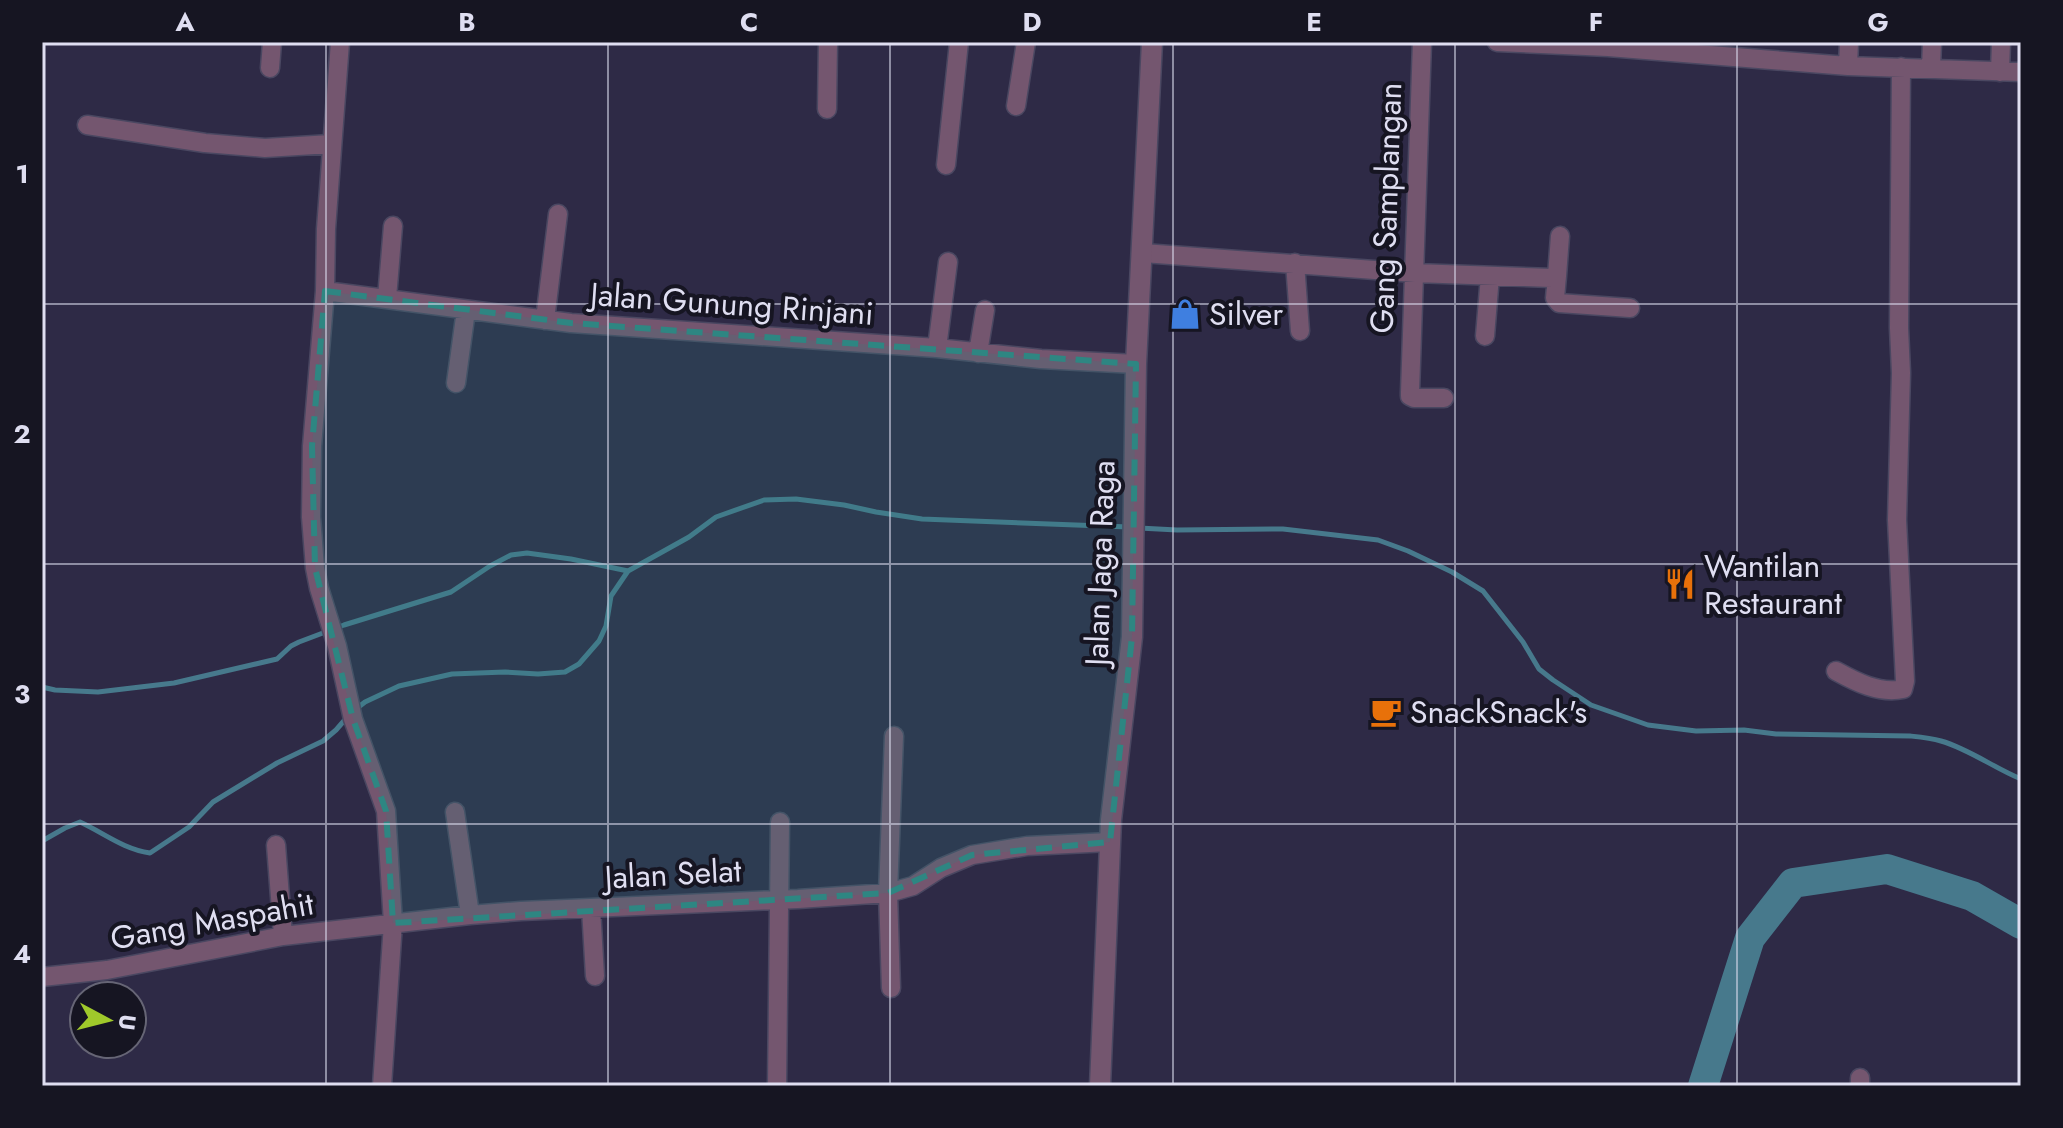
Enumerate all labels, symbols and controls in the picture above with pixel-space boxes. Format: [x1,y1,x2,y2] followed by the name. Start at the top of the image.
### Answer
[174,3,195,41] text: A
[458,3,476,41] text: B
[740,3,758,41] text: C
[1022,3,1042,41] text: D
[1306,3,1322,41] text: E
[1589,3,1603,41] text: F
[1867,3,1889,41] text: G
[1359,82,1413,334] street label: Gang Samplangan
[15,155,29,193] text: 1
[585,271,875,337] street label: Jalan Gunung Rinjani
[1209,291,1283,337] place label: Silver
[1168,297,1202,331] shop icon: Silver
[13,415,31,453] text: 2
[1073,460,1127,670] street label: Jalan Jaga Raga
[1704,543,1842,626] place label: Wantilan Restaurant
[1663,567,1697,601] restaurant icon: Wantilan Restaurant
[14,675,30,713] text: 3
[1410,689,1587,735] place label: SnackSnack's
[1369,695,1403,729] cafe icon: SnackSnack's
[600,847,743,901] street label: Jalan Selat
[107,880,317,961] street label: Gang Maspahit
[13,935,31,973] text: 4
[68,980,148,1060] north arrow
[111,1013,145,1032] text: U

